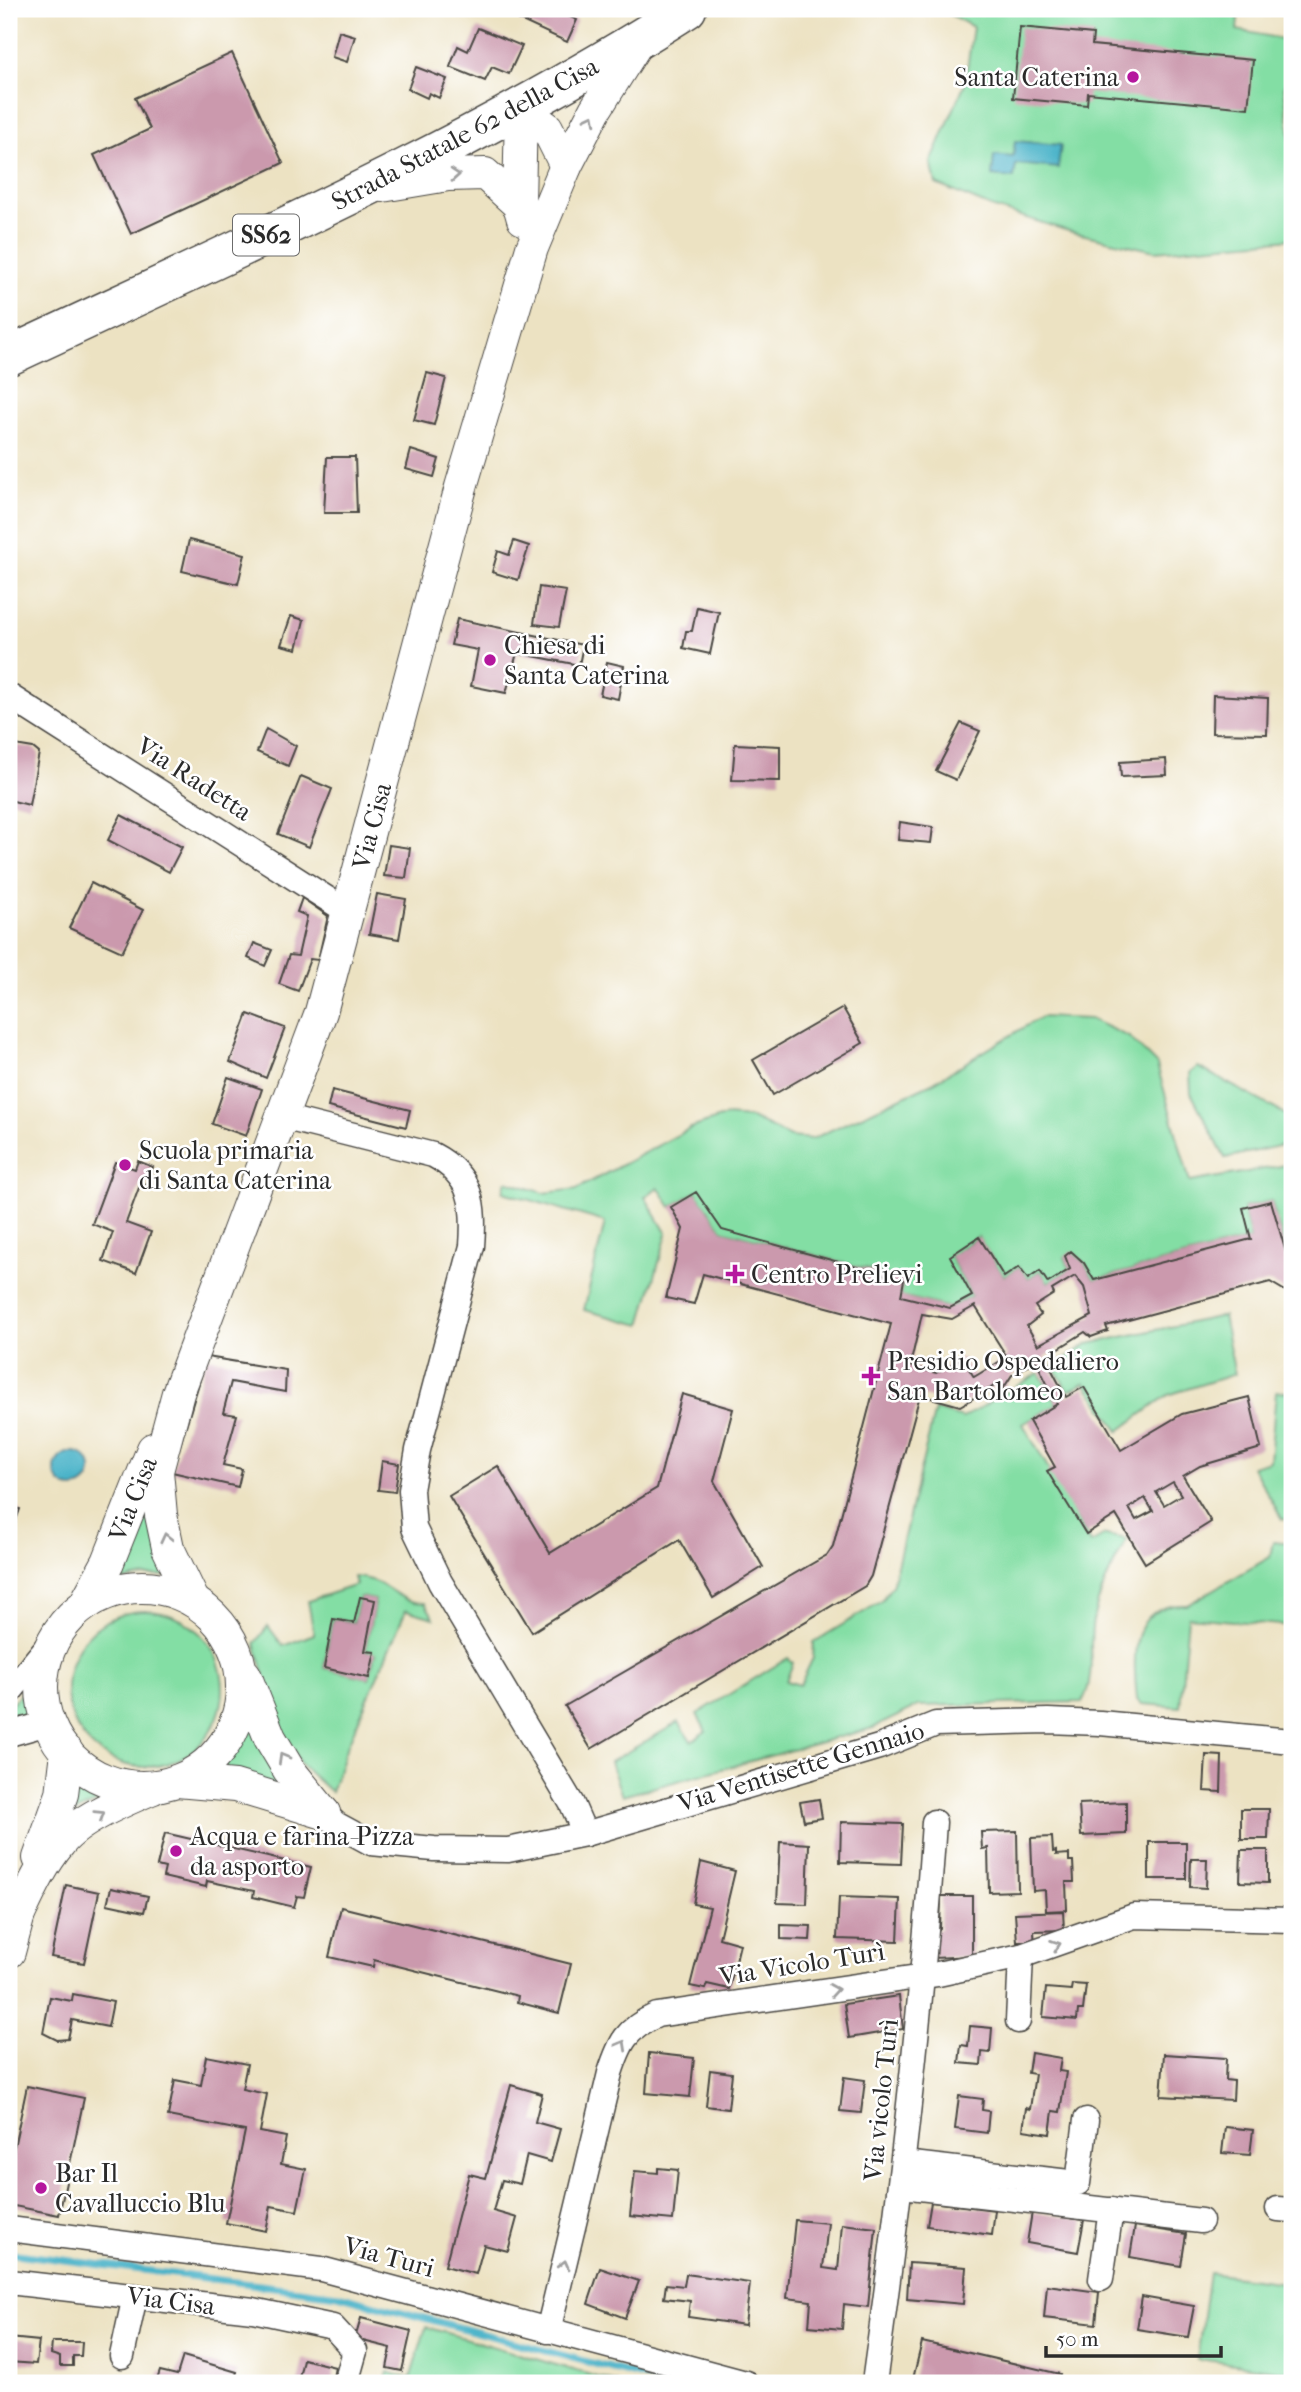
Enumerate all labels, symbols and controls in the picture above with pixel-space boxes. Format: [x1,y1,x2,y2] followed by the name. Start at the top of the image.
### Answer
[326,50,604,218] street label: Strada Statale 62 della Cisa
[954,62,1120,93] place label: Santa Caterina
[1125,69,1141,85] marker: Santa Caterina
[582,114,596,126] one-way arrow
[450,168,461,183] one-way arrow
[233,214,299,256] road number: SS62
[504,630,670,691] place label: Chiesa di Santa Caterina
[482,652,498,668] marker: Chiesa di Santa Caterina
[130,730,258,828] street label: Via Radetta
[345,778,399,874] street label: Via Cisa
[139,1135,332,1196] place label: Scuola primaria di Santa Caterina
[117,1157,133,1173] marker: Scuola primaria di Santa Caterina
[751,1259,923,1290] place label: Centro Prelievi
[725,1264,745,1284] marker: Centro Prelievi
[887,1346,1119,1407] place label: Presidio Ospedaliero San Bartolomeo
[861,1366,881,1386] marker: Presidio Ospedaliero San Bartolomeo
[102,1451,164,1547] street label: Via Cisa
[160,1532,174,1544] one-way arrow
[673,1715,928,1820] street label: Via Ventisette Gennaio
[278,1753,291,1766] one-way arrow
[92,1810,105,1823] one-way arrow
[189,1821,415,1882] place label: Acqua e farina-Pizza da asporto
[168,1843,184,1859] marker: Acqua e farina-Pizza da asporto
[716,1936,887,1993] street label: Via Vicolo Turì
[1050,1939,1062,1953] one-way arrow
[828,1983,840,1998] one-way arrow
[857,2017,905,2184] street label: Via vicolo Turì
[613,2040,627,2053] one-way arrow
[55,2158,226,2219] place label: Bar Il Cavalluccio Blu
[33,2180,49,2196] marker: Bar Il Cavalluccio Blu
[339,2230,438,2284] street label: Via Turi
[555,2259,570,2271] one-way arrow
[124,2280,218,2322] street label: Via Cisa
[1046,2315,1220,2359] scale bar
[1056,2327,1099,2351] text: 50 m

